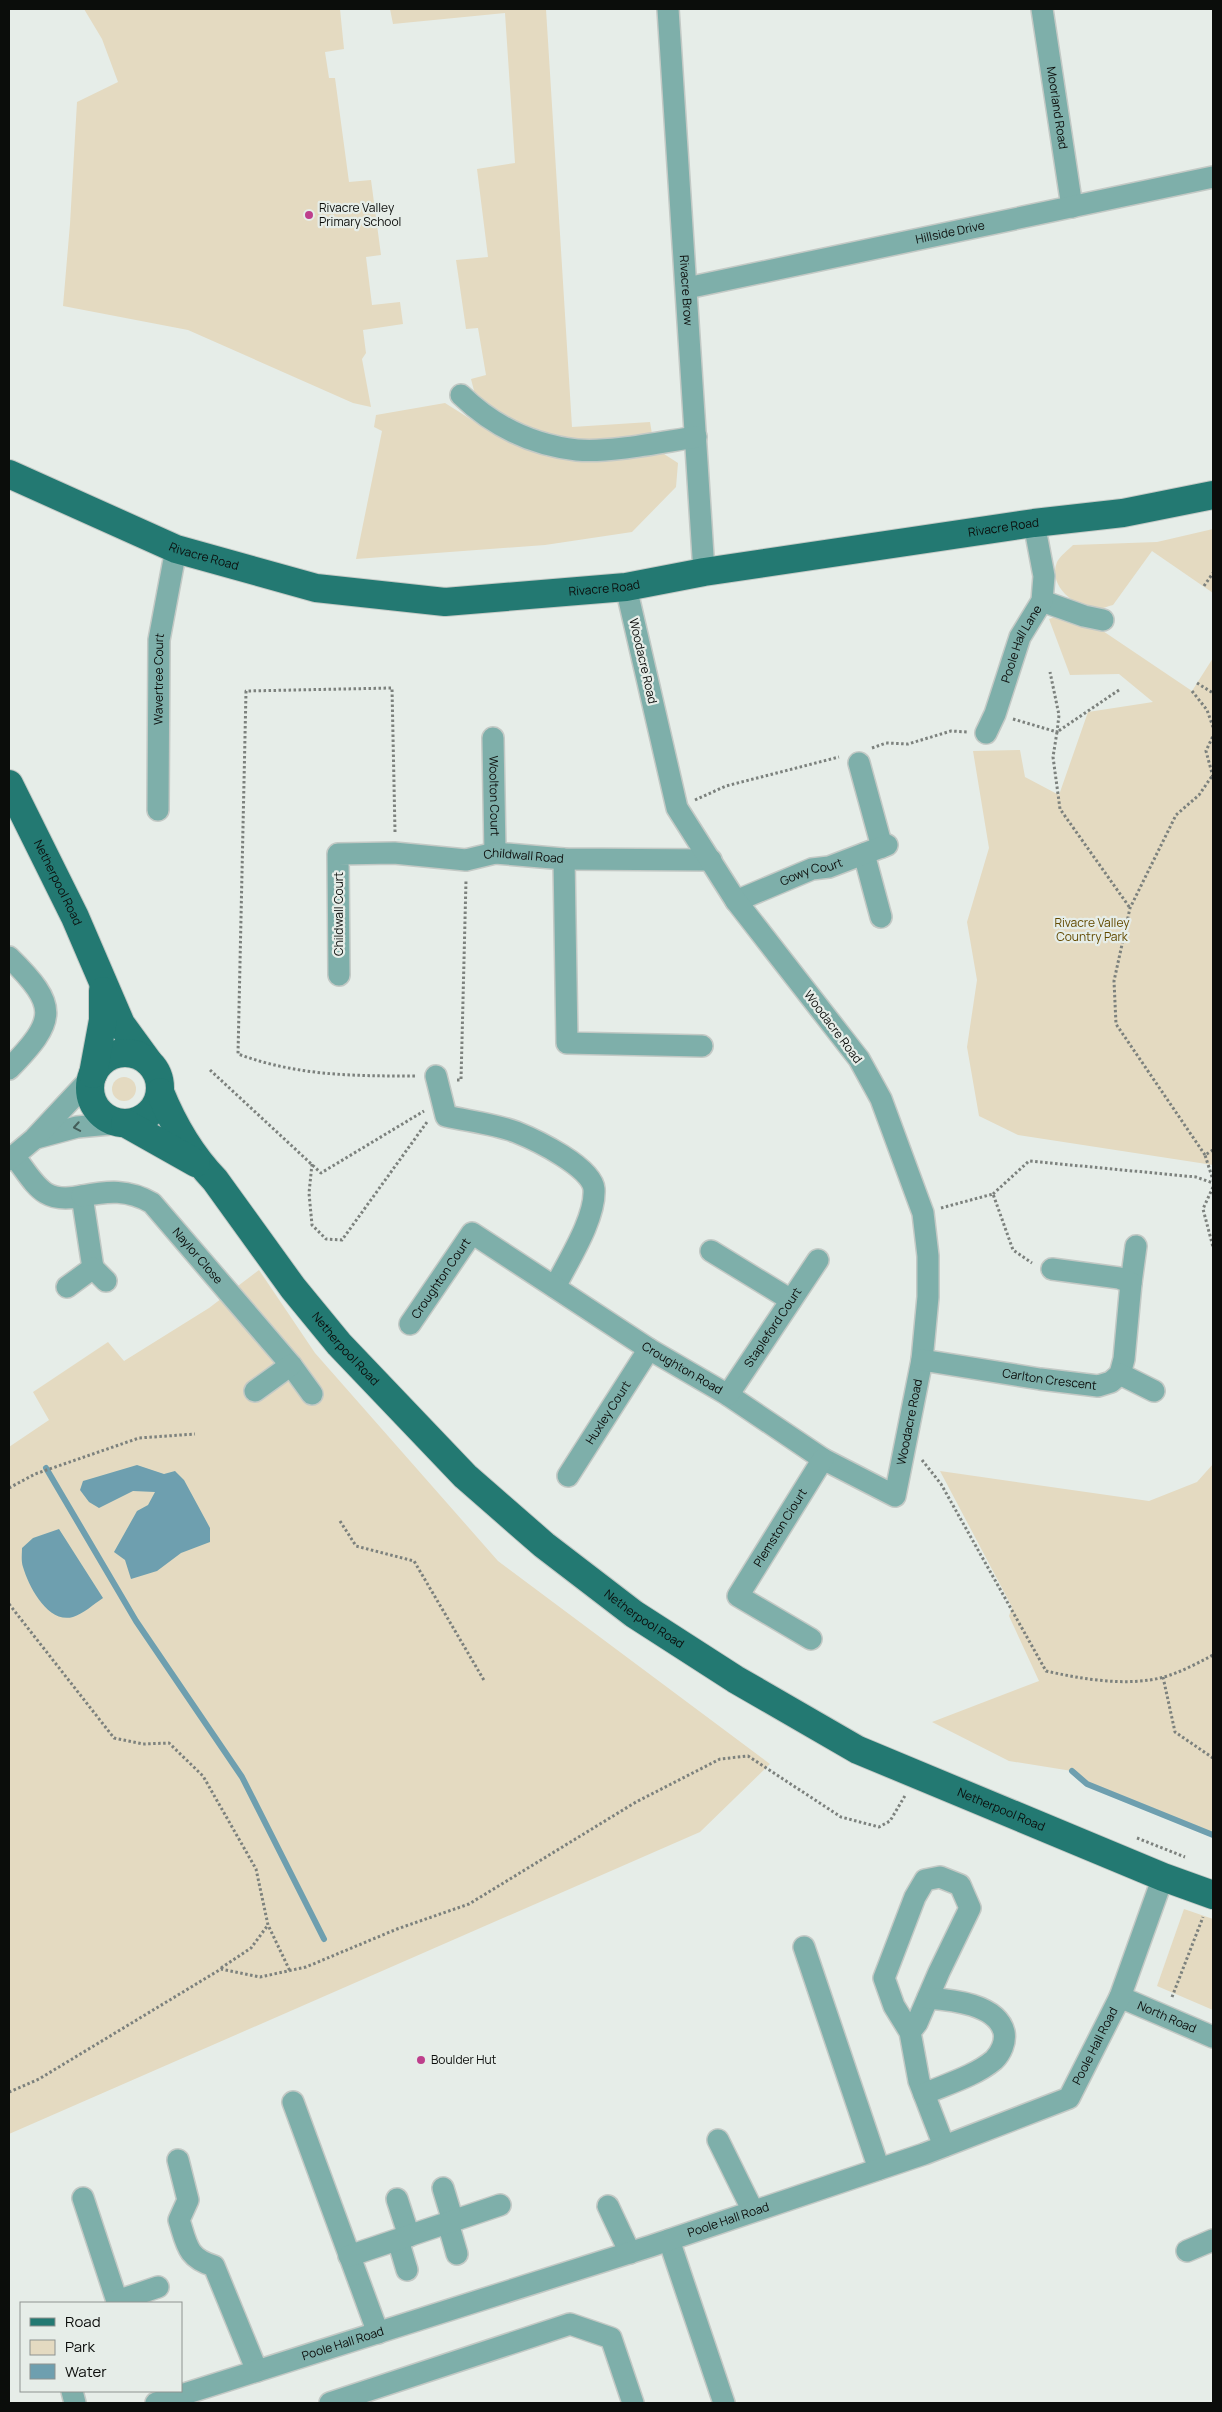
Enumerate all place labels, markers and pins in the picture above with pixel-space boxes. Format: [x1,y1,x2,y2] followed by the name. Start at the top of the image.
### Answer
[319,199,401,230] place label: Rivacre Valley Primary School
[303,209,315,221] marker: Rivacre Valley Primary School
[431,2051,497,2068] place label: Boulder Hut
[415,2054,427,2066] marker: Boulder Hut

